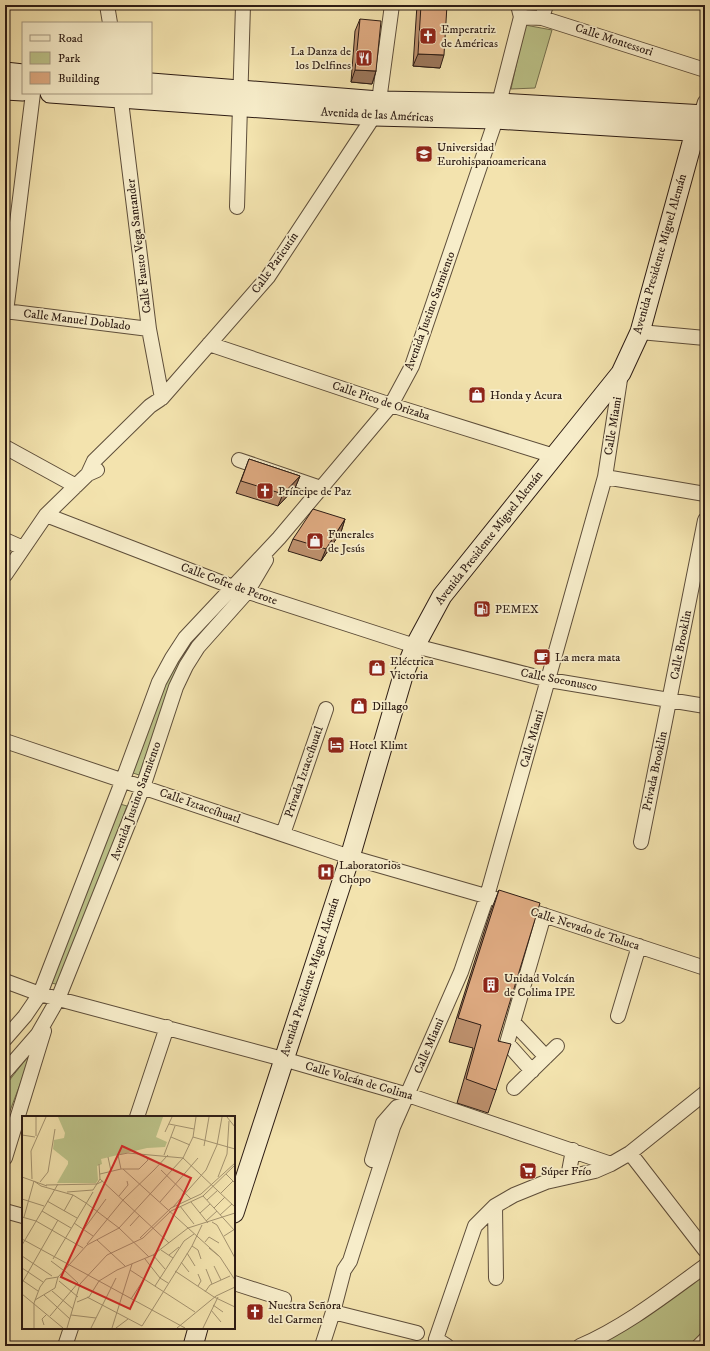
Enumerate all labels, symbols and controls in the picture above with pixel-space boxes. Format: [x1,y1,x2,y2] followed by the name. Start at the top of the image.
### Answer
[573,20,655,60] street label: Calle Montessori
[22,22,152,94] legend
[441,22,498,51] place label: Emperatriz de Américas
[418,26,438,46] church icon: Emperatriz de Américas
[58,31,83,46] text: Road
[291,44,351,73] place label: La Danza de los Delfines
[354,48,374,68] restaurant icon: La Danza de los Delfines
[58,51,80,66] text: Park
[58,71,99,86] text: Building
[320,105,434,125] street label: Avenida de las Américas
[437,140,547,169] place label: Universidad Eurohispanoamericana
[414,144,434,164] school or university icon: Universidad Eurohispanoamericana
[630,171,690,336] street label: Avenida Presidente Miguel Alemán
[123,177,155,314] street label: Calle Fausto Vega Santander
[248,229,302,297] street label: Calle Paricutín
[402,249,459,372] street label: Avenida Justino Sarmiento
[23,306,132,334] street label: Calle Manuel Doblado
[330,378,433,424] street label: Calle Pico de Orizaba
[467,385,487,405] shop icon: Honda y Acura
[490,388,563,403] place label: Honda y Acura
[601,396,625,456] street label: Calle Miami
[432,467,546,608] street label: Avenida Presidente Miguel Alemán
[255,481,275,501] church icon: Príncipe de Paz
[278,484,351,499] place label: Príncipe de Paz
[328,527,374,556] place label: Funerales de Jesús
[305,531,325,551] shop icon: Funerales de Jesús
[179,560,279,608] street label: Calle Cofre de Perote
[472,599,492,619] fuel station icon: PEMEX
[495,602,539,617] place label: PEMEX
[667,608,695,681] street label: Calle Brooklin
[532,647,552,667] cafe icon: La mera mata
[555,650,621,665] place label: La mera mata
[389,654,435,683] place label: Eléctrica Victoria
[367,658,387,678] shop icon: Eléctrica Victoria
[519,665,599,695] street label: Calle Soconusco
[349,696,369,716] shop icon: Dillago
[372,699,408,714] place label: Dillago
[517,709,547,769] street label: Calle Miami
[281,724,327,820] street label: Privada Iztaccíhuatl
[639,729,671,812] street label: Privada Brooklin
[326,735,346,755] hotel icon: Hotel Klimt
[349,738,408,753] place label: Hotel Klimt
[108,739,165,862] street label: Avenida Justino Sarmiento
[157,785,243,827] street label: Calle Iztaccíhuatl
[339,858,401,887] place label: Laboratorios Chopo
[316,862,336,882] hospital icon: Laboratorios Chopo
[277,895,343,1058] street label: Avenida Presidente Miguel Alemán
[529,904,642,954] street label: Calle Nevado de Toluca
[504,971,576,1000] place label: Unidad Volcán de Colima IPE
[481,975,501,995] building icon: Unidad Volcán de Colima IPE
[411,1016,447,1076] street label: Calle Miami
[303,1058,415,1104] street label: Calle Volcán de Colima
[22,1116,235,1329] inset map
[518,1161,538,1181] supermarket icon: Súper Frío
[541,1164,591,1179] place label: Súper Frío
[268,1298,342,1327] place label: Nuestra Señora del Carmen
[245,1302,265,1322] church icon: Nuestra Señora del Carmen

